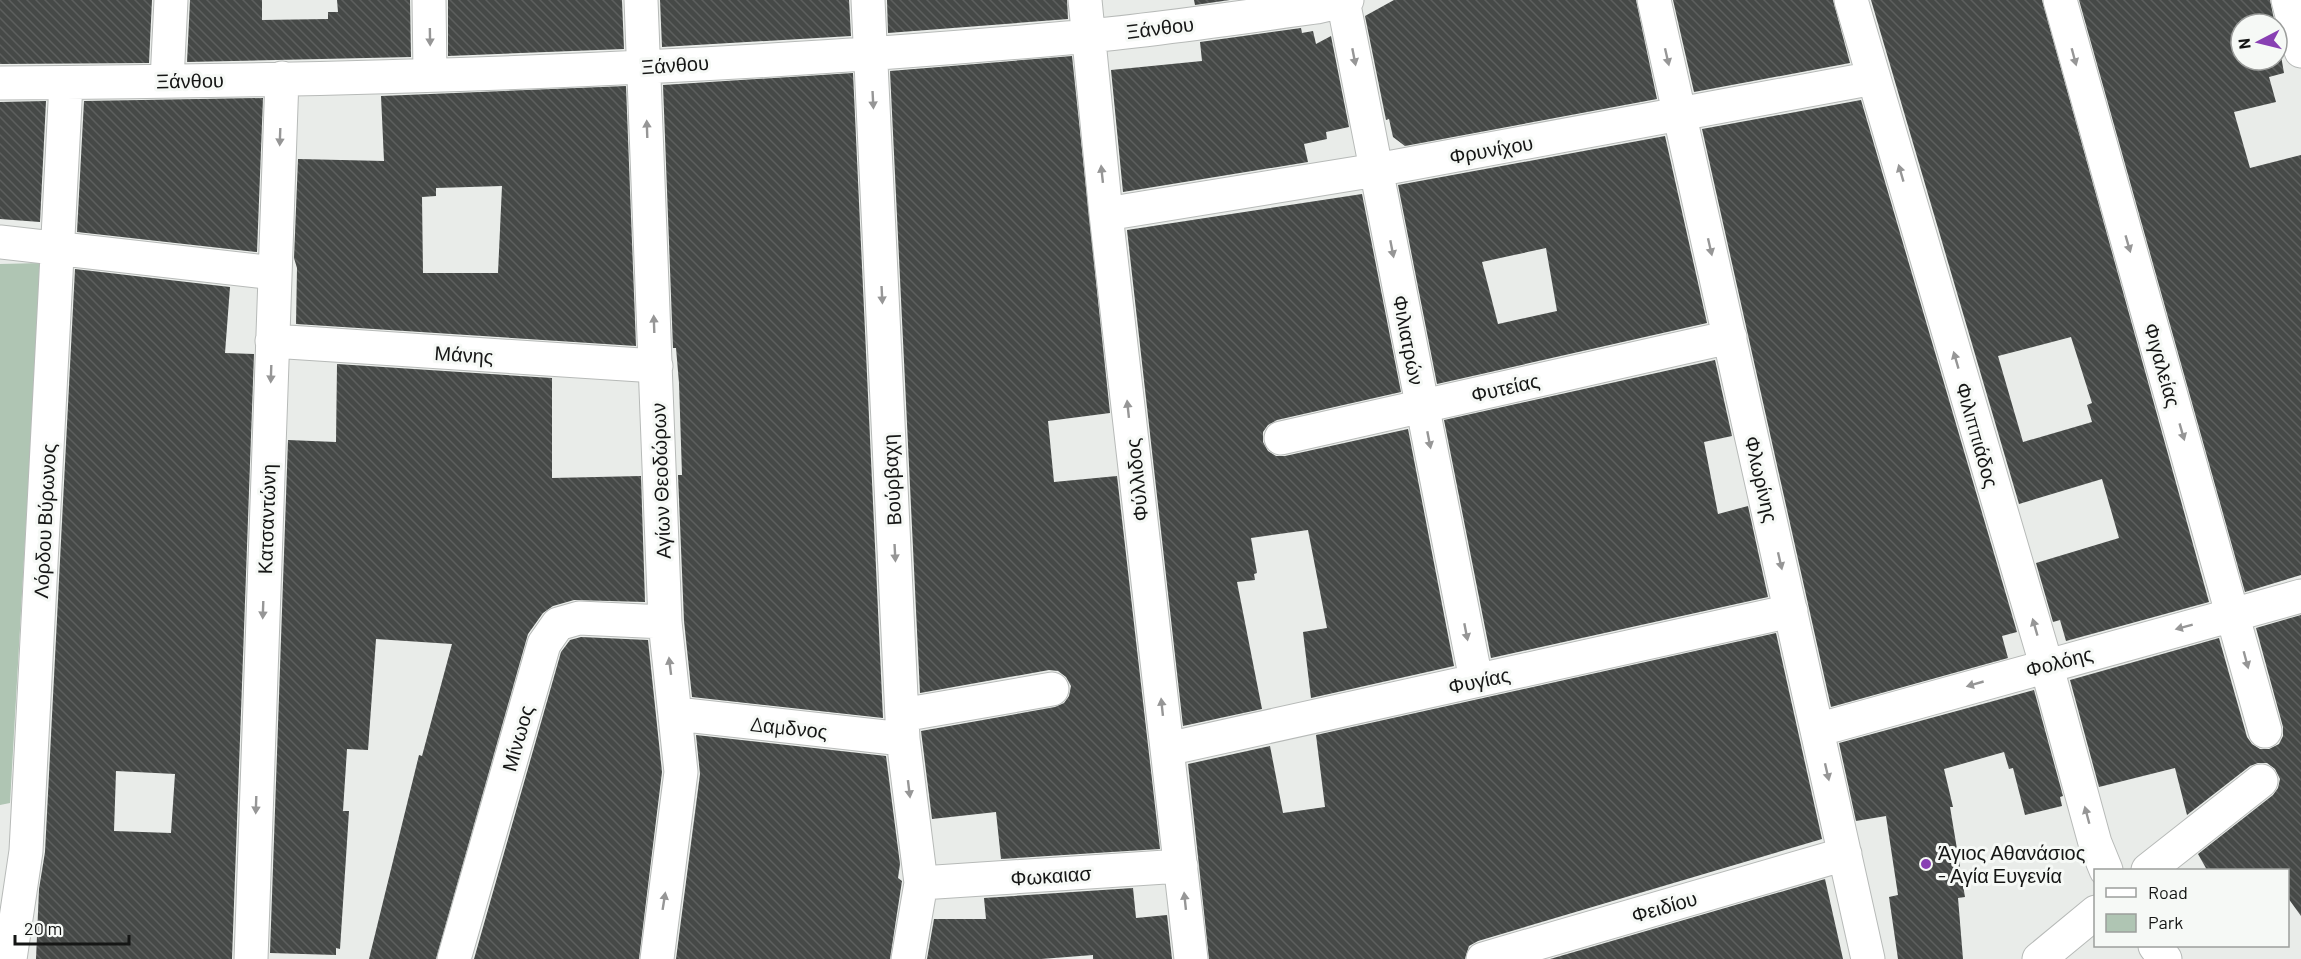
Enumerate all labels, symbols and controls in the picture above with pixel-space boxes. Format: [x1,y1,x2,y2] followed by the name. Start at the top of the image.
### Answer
[1125,11,1195,43] street label: Ξάνθου
[2229,12,2289,72] north arrow
[425,28,435,47] one-way arrow
[2234,37,2254,50] text: N
[1350,48,1359,67] one-way arrow
[1663,48,1672,67] one-way arrow
[2070,48,2080,66] one-way arrow
[640,50,710,78] street label: Ξάνθου
[156,67,224,93] street label: Ξάνθου
[868,91,877,110] one-way arrow
[642,120,651,139] one-way arrow
[275,127,285,146] one-way arrow
[1447,130,1535,168] street label: Φρυνίχου
[1097,164,1107,183] one-way arrow
[1896,164,1906,182] one-way arrow
[2124,235,2133,253] one-way arrow
[1705,238,1715,257] one-way arrow
[1388,240,1397,259] one-way arrow
[878,286,887,305] one-way arrow
[1389,293,1429,387] street label: Φιλιατρών
[650,315,659,334] one-way arrow
[2140,320,2187,410] street label: Φιγαλείας
[434,340,495,368] street label: Μάνης
[1951,351,1960,369] one-way arrow
[266,364,275,383] one-way arrow
[1469,367,1542,406] street label: Φυτείας
[1951,379,2005,491] street label: Φιλιππιάδος
[1124,399,1133,418] one-way arrow
[645,402,675,560] street label: Αγίων Θεοδώρων
[2177,423,2187,441] one-way arrow
[1425,431,1434,450] one-way arrow
[1740,433,1784,525] street label: Φλωρίνης
[877,434,905,526] street label: Βούρβαχη
[1120,437,1152,523] street label: Φύλλιδος
[28,443,60,599] street label: Λόρδου Βύρωνος
[252,463,280,575] street label: Κατσαντώνη
[890,543,899,562] one-way arrow
[1776,551,1785,570] one-way arrow
[258,601,268,620] one-way arrow
[2030,618,2039,636] one-way arrow
[1462,622,1471,641] one-way arrow
[2175,623,2193,632] one-way arrow
[2023,640,2095,681] street label: Φολόης
[2242,651,2251,669] one-way arrow
[666,656,675,675] one-way arrow
[1446,662,1512,698] street label: Φυγίας
[1966,680,1985,690] one-way arrow
[1157,698,1167,717] one-way arrow
[496,702,538,774] street label: Μίνωος
[749,711,829,743] street label: Δαμδνος
[1822,762,1832,781] one-way arrow
[904,780,914,799] one-way arrow
[252,796,261,815] one-way arrow
[2082,806,2091,824] one-way arrow
[1938,840,2086,887] place label: Άγιος Αθανάσιος - Αγία Ευγενία
[1919,857,1933,871] marker: Άγιος Αθανάσιος - Αγία Ευγενία
[1010,860,1093,890] street label: Φωκαιασ
[2094,869,2289,947] legend
[2148,881,2188,903] text: Road
[1629,885,1699,927] street label: Φειδίου
[659,891,668,910] one-way arrow
[1180,891,1189,910] one-way arrow
[15,908,129,946] scale bar
[2148,911,2183,933] text: Park
[24,917,62,939] text: 20 m

